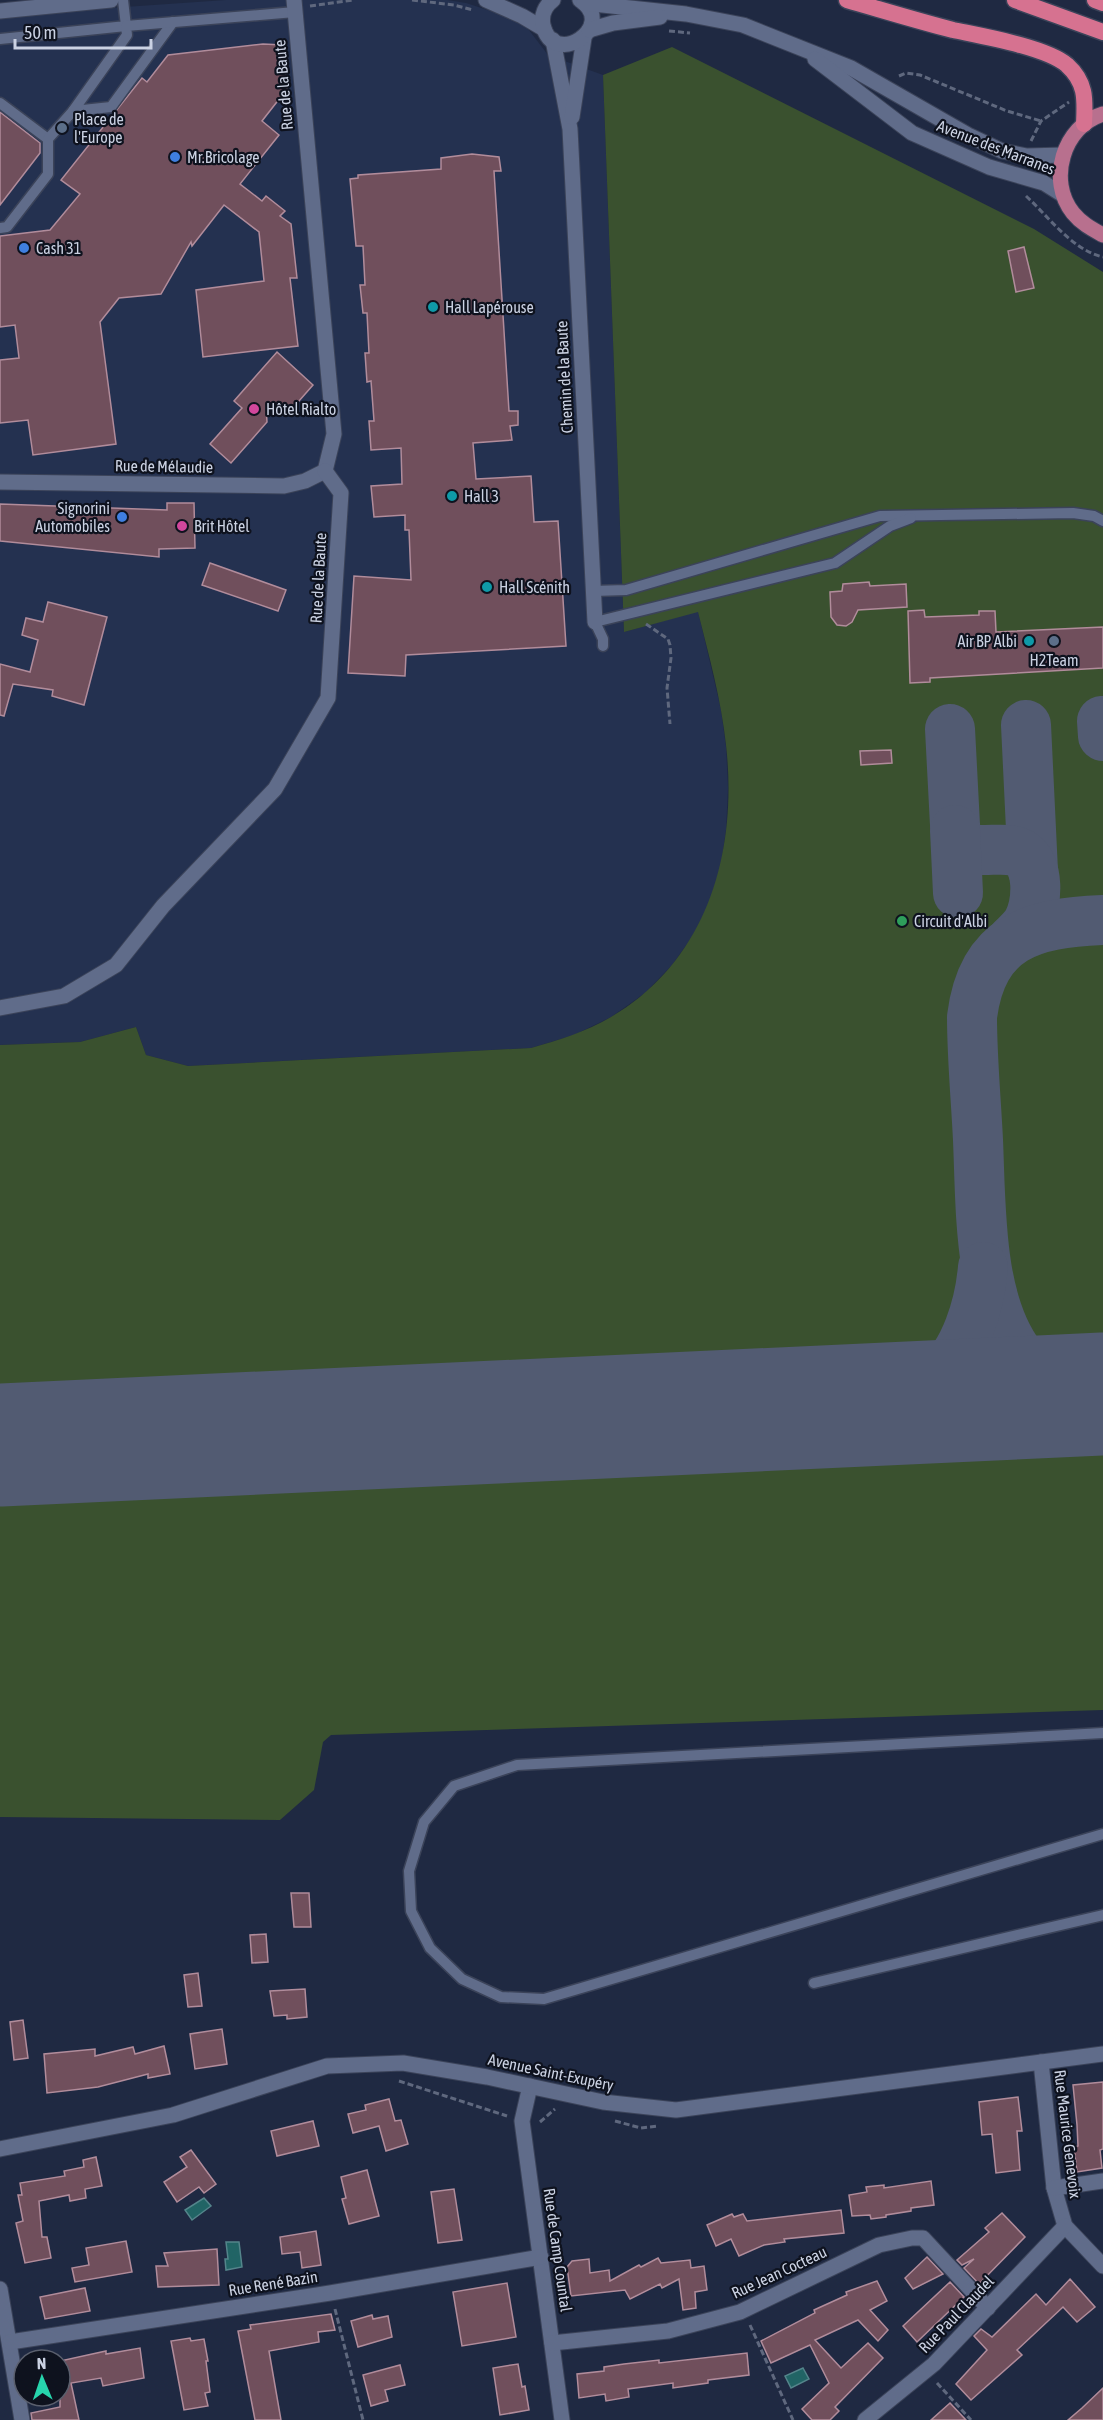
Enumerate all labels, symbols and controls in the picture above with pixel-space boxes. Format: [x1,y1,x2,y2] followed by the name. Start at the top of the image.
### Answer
[15,12,152,50] scale bar
[24,22,56,43] text: 50 m
[270,39,296,131] street label: Rue de la Baute
[74,110,124,147] place label: Place de l'Europe
[935,116,1058,178] street label: Avenue des Marranes
[55,121,69,135] marker: Place de l'Europe
[187,148,260,167] place label: Mr.Bricolage
[168,150,182,164] marker: Mr.Bricolage
[36,239,81,257] place label: Cash 31
[17,241,31,255] marker: Cash 31
[445,298,534,317] place label: Hall Lapérouse
[426,300,440,314] marker: Hall Lapérouse
[552,320,576,434] street label: Chemin de la Baute
[266,400,336,418] place label: Hôtel Rialto
[247,402,261,416] marker: Hôtel Rialto
[115,456,213,476] street label: Rue de Mélaudie
[464,487,499,505] place label: Hall 3
[445,489,459,503] marker: Hall 3
[35,499,110,535] place label: Signorini Automobiles
[115,510,129,524] marker: Signorini Automobiles
[194,517,250,535] place label: Brit Hôtel
[175,519,189,533] marker: Brit Hôtel
[307,532,329,624] street label: Rue de la Baute
[499,578,570,596] place label: Hall Scénith
[480,580,494,594] marker: Hall Scénith
[958,632,1017,650] place label: Air BP Albi
[1022,634,1036,648] marker: Air BP Albi
[1047,634,1061,648] marker: H2Team
[1029,651,1079,669] place label: H2Team
[914,912,987,930] place label: Circuit d'Albi
[895,914,909,928] marker: Circuit d'Albi
[486,2050,616,2095] street label: Avenue Saint-Exupéry
[1051,2069,1085,2200] street label: Rue Maurice Genevoix
[539,2187,576,2314] street label: Rue de Camp Countal
[729,2242,829,2302] street label: Rue Jean Cocteau
[227,2267,319,2299] street label: Rue René Bazin
[915,2271,998,2356] street label: Rue Paul Claudel
[12,2348,72,2408] north arrow
[36,2354,47,2372] text: N

